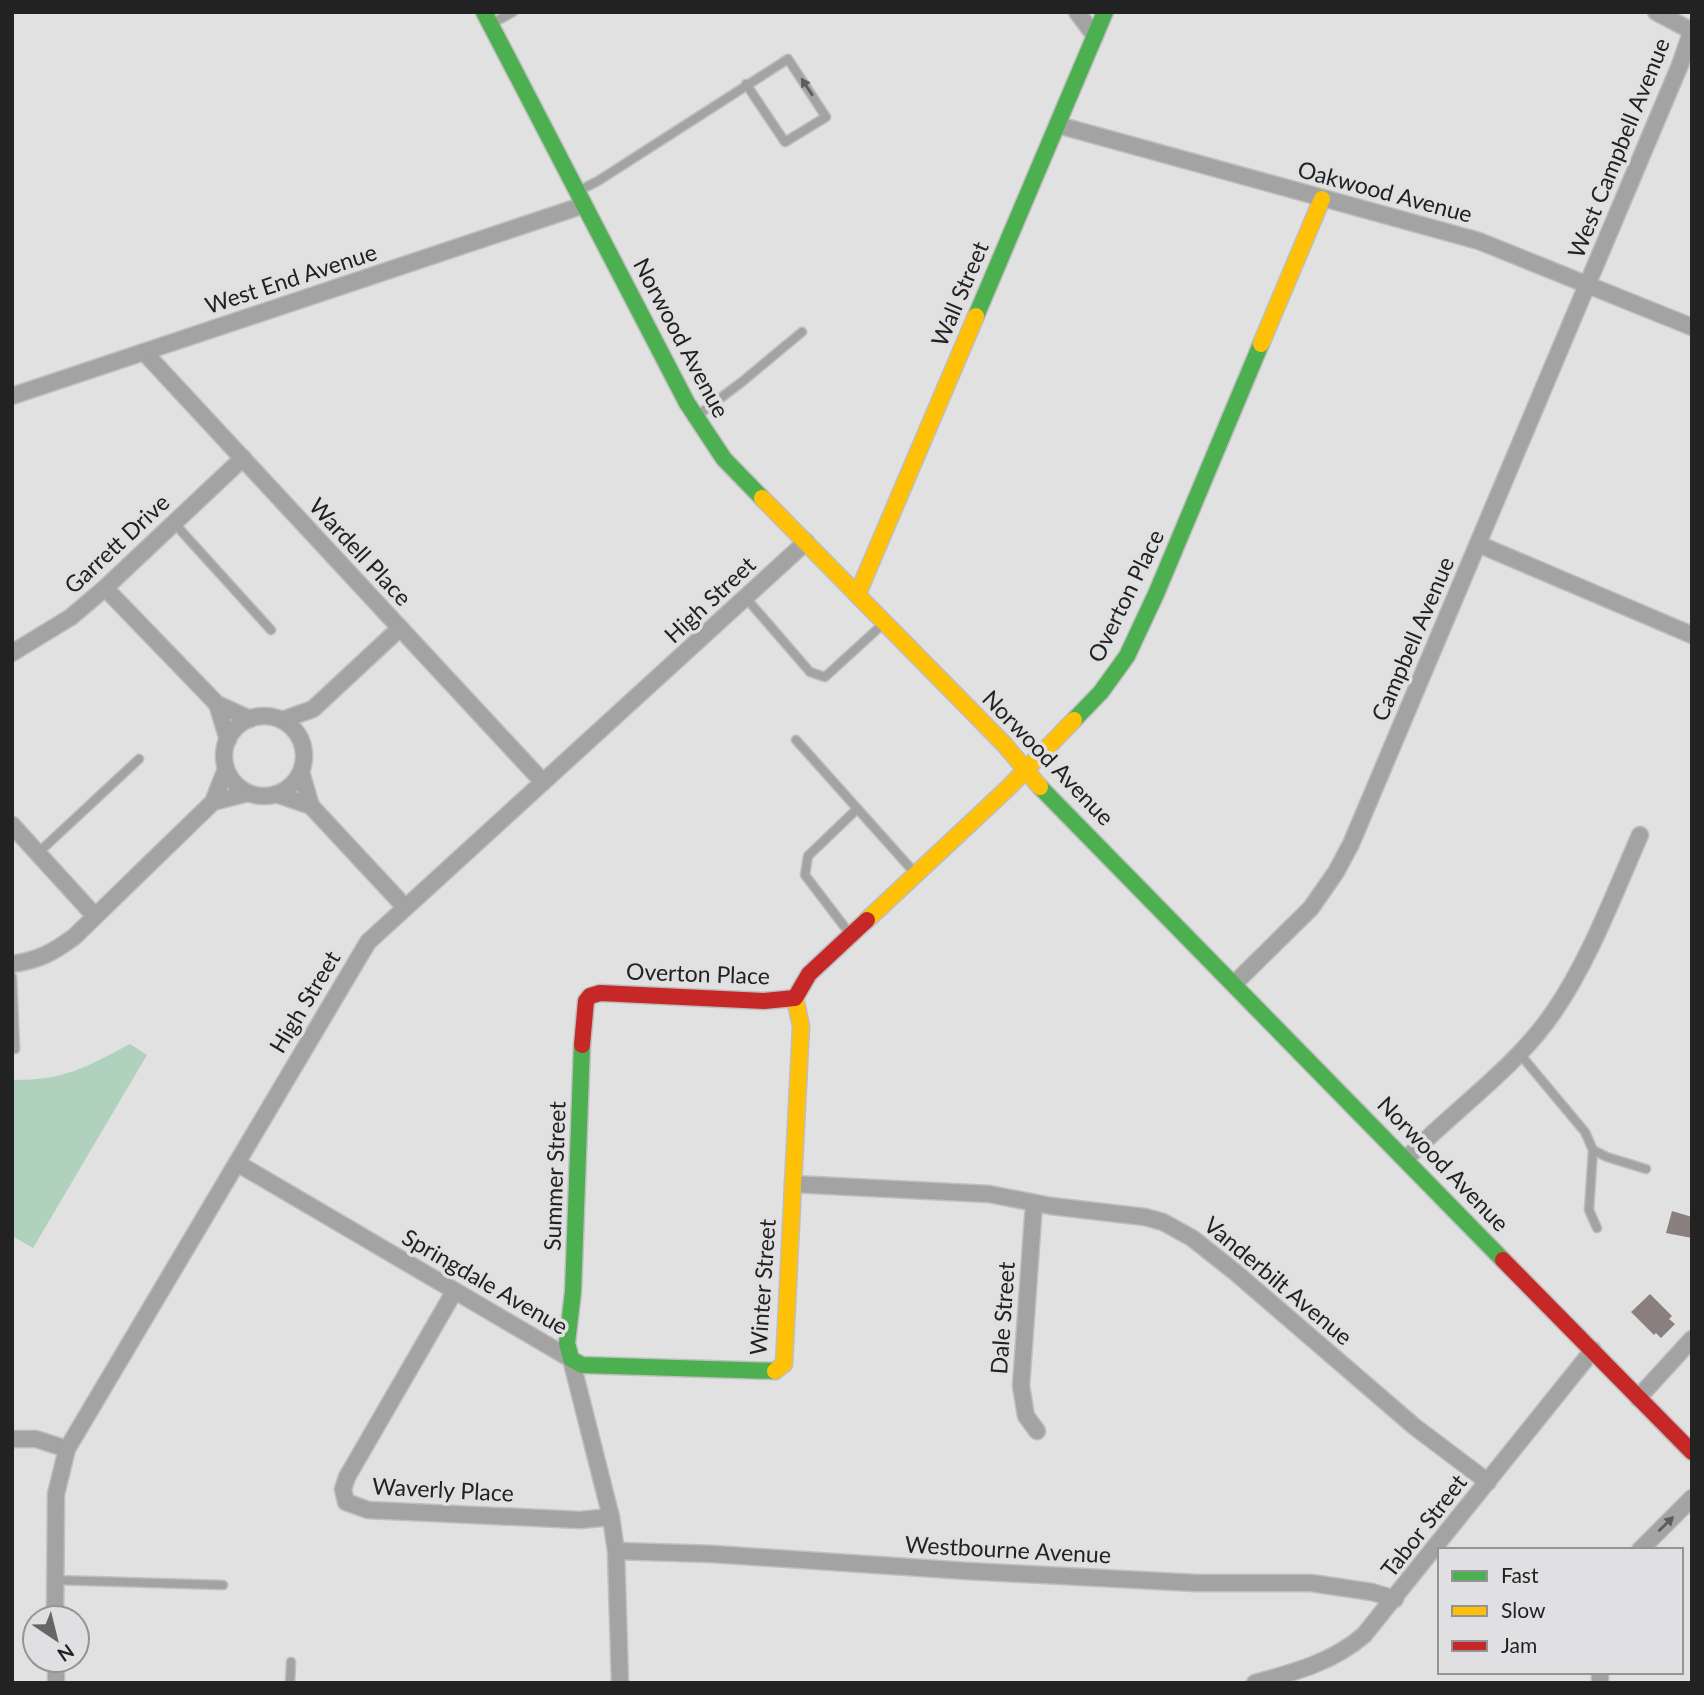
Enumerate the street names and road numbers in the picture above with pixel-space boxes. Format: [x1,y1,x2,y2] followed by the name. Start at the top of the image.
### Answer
[1561,34,1675,262] street label: West Campbell Avenue
[1295,154,1476,228] street label: Oakwood Avenue
[924,236,994,350] street label: Wall Street
[201,237,380,319] street label: West End Avenue
[628,253,736,422] street label: Norwood Avenue
[58,488,174,599] street label: Garrett Drive
[304,492,418,611] street label: Wardell Place
[1081,525,1169,666] street label: Overton Place
[658,550,761,648] street label: High Street
[1365,552,1459,725] street label: Campbell Avenue
[977,684,1120,831] street label: Norwood Avenue
[263,945,346,1058] street label: High Street
[626,956,770,990] street label: Overton Place
[1372,1090,1515,1237] street label: Norwood Avenue
[537,1100,571,1251] street label: Summer Street
[1199,1210,1358,1350] street label: Vanderbilt Avenue
[743,1217,781,1356] street label: Winter Street
[398,1222,573,1340] street label: Springdale Avenue
[984,1260,1020,1375] street label: Dale Street
[1374,1468,1472,1582] street label: Tabor Street
[371,1471,515,1507] street label: Waverly Place
[904,1530,1112,1568] street label: Westbourne Avenue

